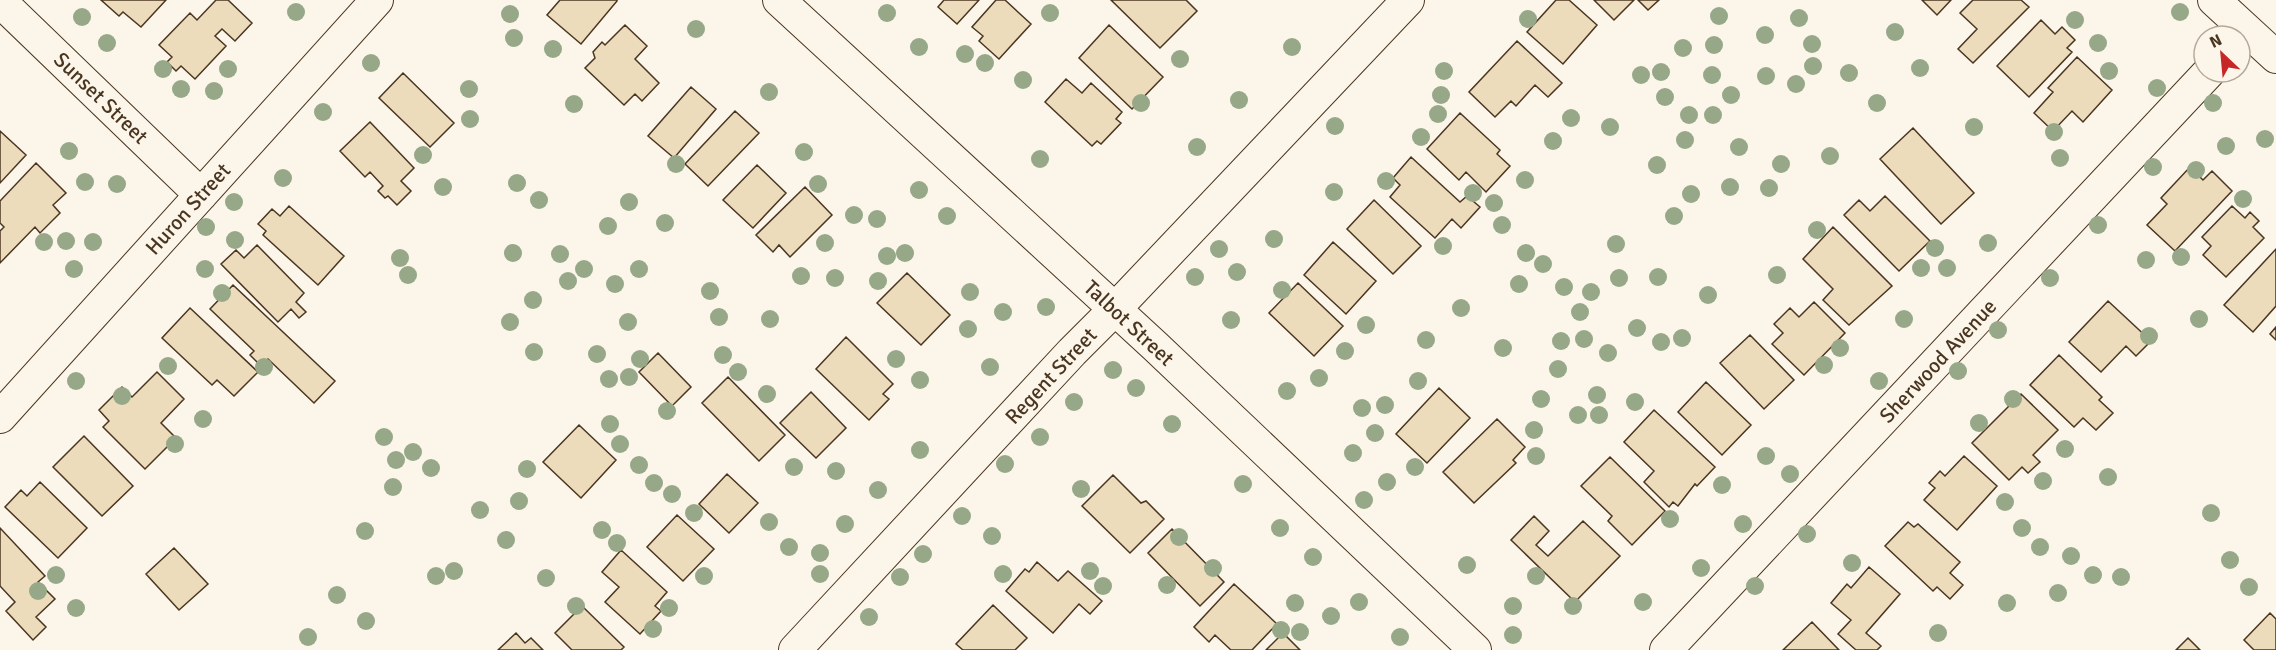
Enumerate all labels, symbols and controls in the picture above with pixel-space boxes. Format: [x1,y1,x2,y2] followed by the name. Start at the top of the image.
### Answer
[2192,24,2252,84] north arrow
[2206,30,2225,53] text: N
[48,47,154,149] street label: Sunset Street
[140,158,236,260] street label: Huron Street
[1078,275,1180,371] street label: Talbot Street
[1874,294,2002,428] street label: Sherwood Avenue
[1000,322,1102,430] street label: Regent Street

